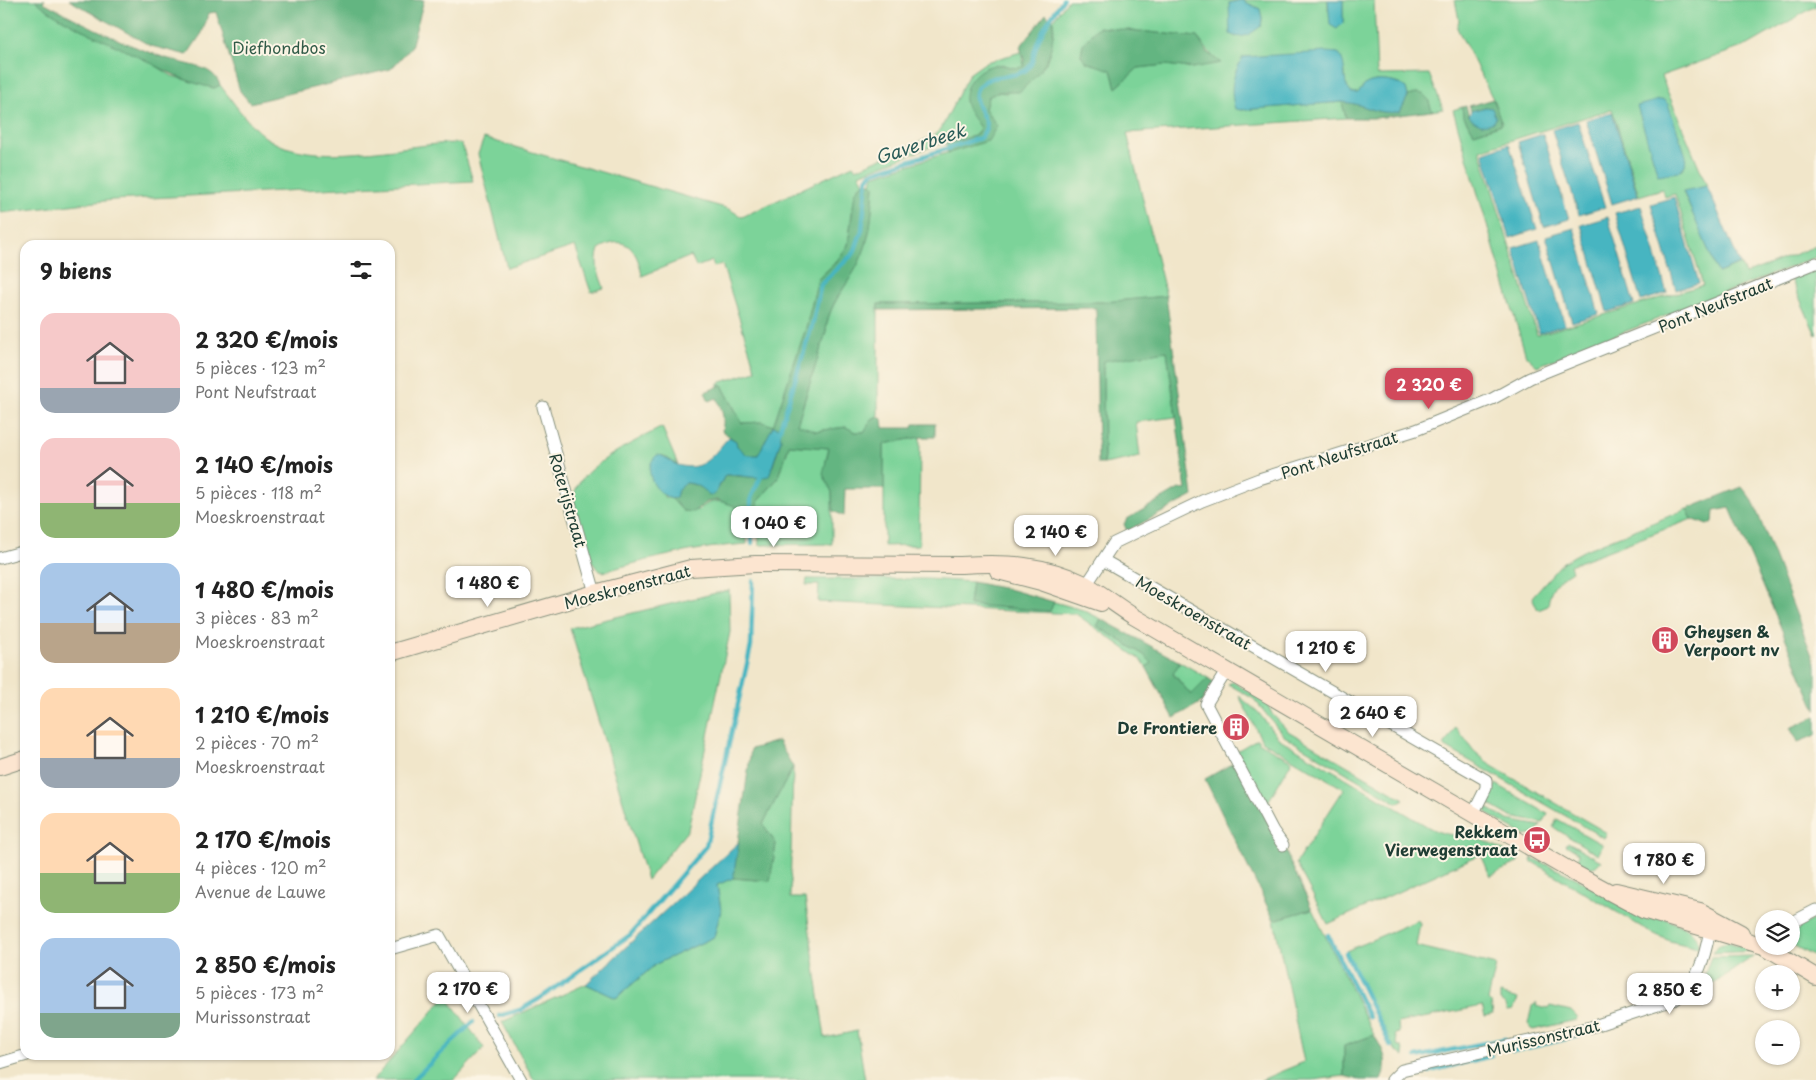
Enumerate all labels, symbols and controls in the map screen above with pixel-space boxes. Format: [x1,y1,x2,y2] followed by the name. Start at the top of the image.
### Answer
[232,35,326,59] park label: Diefhondbos
[871,115,970,170] water label: Gaverbeek
[40,254,112,286] text: 9 biens
[347,256,375,284] icon: filters
[1654,270,1776,338] street label: Pont Neufstraat
[195,323,338,355] text: 2 320 €/mois
[80,333,140,393] icon: home
[195,355,326,379] text: 5 pièces · 123 m²
[1383,368,1475,410] pin: 2 320 €
[1396,372,1462,396] text: 2 320 €
[195,379,317,403] text: Pont Neufstraat
[1278,424,1401,484] street label: Pont Neufstraat
[195,448,333,480] text: 2 140 €/mois
[544,450,594,551] street label: Roterijstraat
[80,458,140,518] icon: home
[195,480,322,504] text: 5 pièces · 118 m²
[195,504,325,528] text: Moeskroenstraat
[728,506,820,548] pin: 1 040 €
[742,510,806,534] text: 1 040 €
[1010,514,1102,557] pin: 2 140 €
[1025,519,1087,543] text: 2 140 €
[561,557,693,614] street label: Moeskroenstraat
[442,566,534,608] pin: 1 480 €
[1132,569,1257,655] street label: Moeskroenstraat
[457,570,519,594] text: 1 480 €
[195,573,334,605] text: 1 480 €/mois
[80,583,140,643] icon: home
[195,605,319,629] text: 3 pièces · 83 m²
[1684,619,1780,661] place label: Gheysen & Verpoort nv
[1650,625,1680,655] building icon: Gheysen & Verpoort nv
[195,629,325,653] text: Moeskroenstraat
[1280,630,1372,673] pin: 1 210 €
[1296,635,1356,659] text: 1 210 €
[1327,696,1419,738] pin: 2 640 €
[195,698,329,730] text: 1 210 €/mois
[1340,700,1406,724] text: 2 640 €
[80,708,140,768] icon: home
[1221,712,1251,742] building icon: De Frontiere
[1117,715,1217,739] place label: De Frontiere
[195,730,319,754] text: 2 pièces · 70 m²
[195,754,325,778] text: Moeskroenstraat
[1385,819,1518,861] place label: Rekkem Vierwegenstraat
[195,823,331,855] text: 2 170 €/mois
[1522,825,1552,855] bus stop icon: Rekkem Vierwegenstraat
[80,833,140,893] icon: home
[1618,842,1710,885] pin: 1 780 €
[1634,847,1694,871] text: 1 780 €
[195,855,326,879] text: 4 pièces · 120 m²
[195,879,326,903] text: Avenue de Lauwe
[1755,910,1800,1065] map controls
[1755,910,1800,955] button: layers
[195,948,336,980] text: 2 850 €/mois
[80,958,140,1018] icon: home
[1755,965,1800,1010] button: +
[422,972,514,1014] pin: 2 170 €
[1624,972,1716,1015] pin: 2 850 €
[438,976,498,1000] text: 2 170 €
[1638,977,1702,1001] text: 2 850 €
[195,980,324,1004] text: 5 pièces · 173 m²
[195,1004,311,1028] text: Murissonstraat
[1484,1012,1602,1062] street label: Murissonstraat
[1755,1020,1800,1065] button: −

